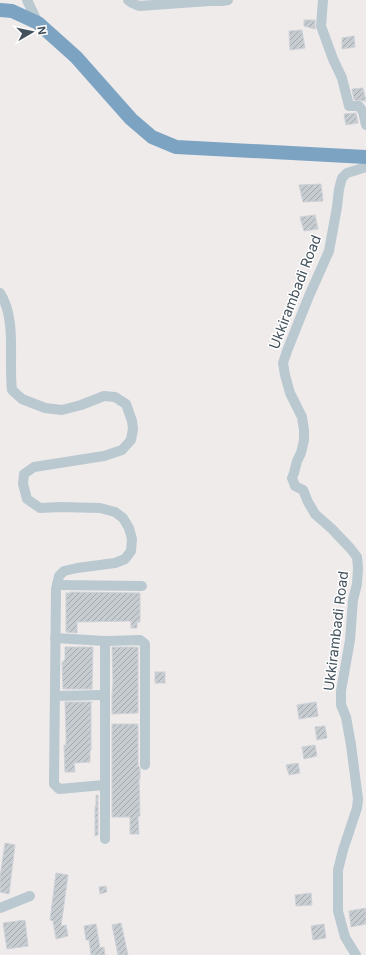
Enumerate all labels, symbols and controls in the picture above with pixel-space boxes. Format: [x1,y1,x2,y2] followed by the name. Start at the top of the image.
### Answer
[12,12,52,52] north arrow
[34,25,49,36] text: N
[265,232,324,351] street label: Ukkirambadi Road
[320,570,351,692] street label: Ukkirambadi Road

